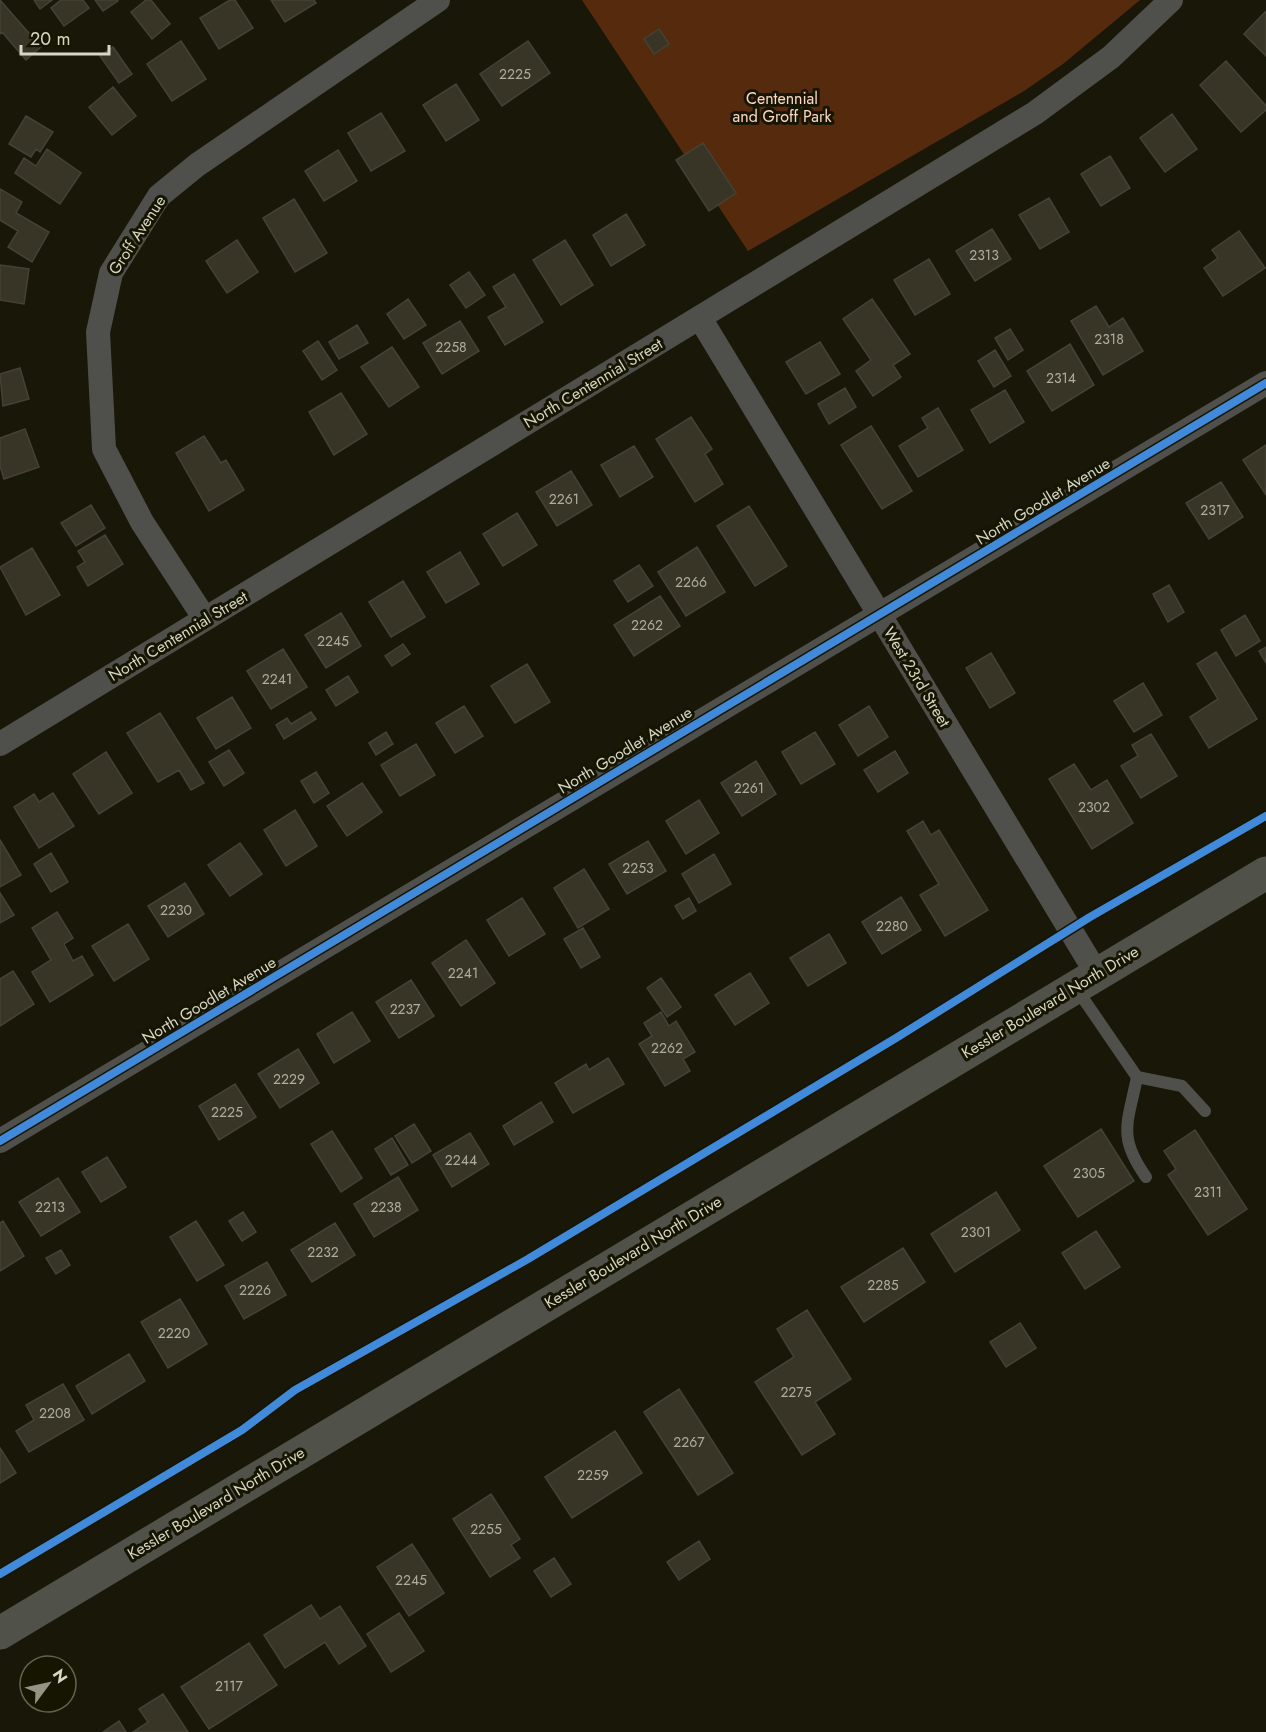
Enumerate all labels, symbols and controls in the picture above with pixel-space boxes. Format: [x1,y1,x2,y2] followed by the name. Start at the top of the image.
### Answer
[21,18,110,56] scale bar
[30,26,70,52] text: 20 m
[499,64,531,84] house number: 2225
[733,87,832,128] park label: Centennial and Groff Park
[103,191,171,279] street label: Groff Avenue
[969,245,999,265] house number: 2313
[1094,329,1124,349] house number: 2318
[519,332,667,434] street label: North Centennial Street
[435,337,467,357] house number: 2258
[1046,368,1076,388] house number: 2314
[971,452,1115,550] street label: North Goodlet Avenue
[549,489,579,509] house number: 2261
[1200,500,1230,520] house number: 2317
[675,572,707,592] house number: 2266
[104,585,252,687] street label: North Centennial Street
[631,615,663,635] house number: 2262
[878,623,956,732] street label: West 23rd Street
[317,631,349,651] house number: 2245
[262,669,292,689] house number: 2241
[553,701,697,799] street label: North Goodlet Avenue
[734,778,764,798] house number: 2261
[1078,797,1110,817] house number: 2302
[622,858,654,878] house number: 2253
[160,900,192,920] house number: 2230
[876,916,908,936] house number: 2280
[957,940,1143,1064] street label: Kessler Boulevard North Drive
[137,951,281,1049] street label: North Goodlet Avenue
[448,963,478,983] house number: 2241
[390,999,421,1019] house number: 2237
[651,1038,683,1058] house number: 2262
[273,1069,305,1089] house number: 2229
[211,1102,243,1122] house number: 2225
[445,1150,477,1170] house number: 2244
[1073,1163,1105,1183] house number: 2305
[1194,1182,1222,1202] house number: 2311
[540,1190,726,1314] street label: Kessler Boulevard North Drive
[35,1197,65,1217] house number: 2213
[370,1197,402,1217] house number: 2238
[961,1222,991,1242] house number: 2301
[307,1242,339,1262] house number: 2232
[867,1275,899,1295] house number: 2285
[239,1280,271,1300] house number: 2226
[158,1323,190,1343] house number: 2220
[780,1382,812,1402] house number: 2275
[39,1403,71,1423] house number: 2208
[673,1432,705,1452] house number: 2267
[123,1441,309,1565] street label: Kessler Boulevard North Drive
[577,1465,609,1485] house number: 2259
[470,1519,502,1539] house number: 2255
[395,1570,427,1590] house number: 2245
[18,1654,78,1714] north arrow
[47,1665,73,1688] text: N
[215,1676,244,1696] house number: 2117

